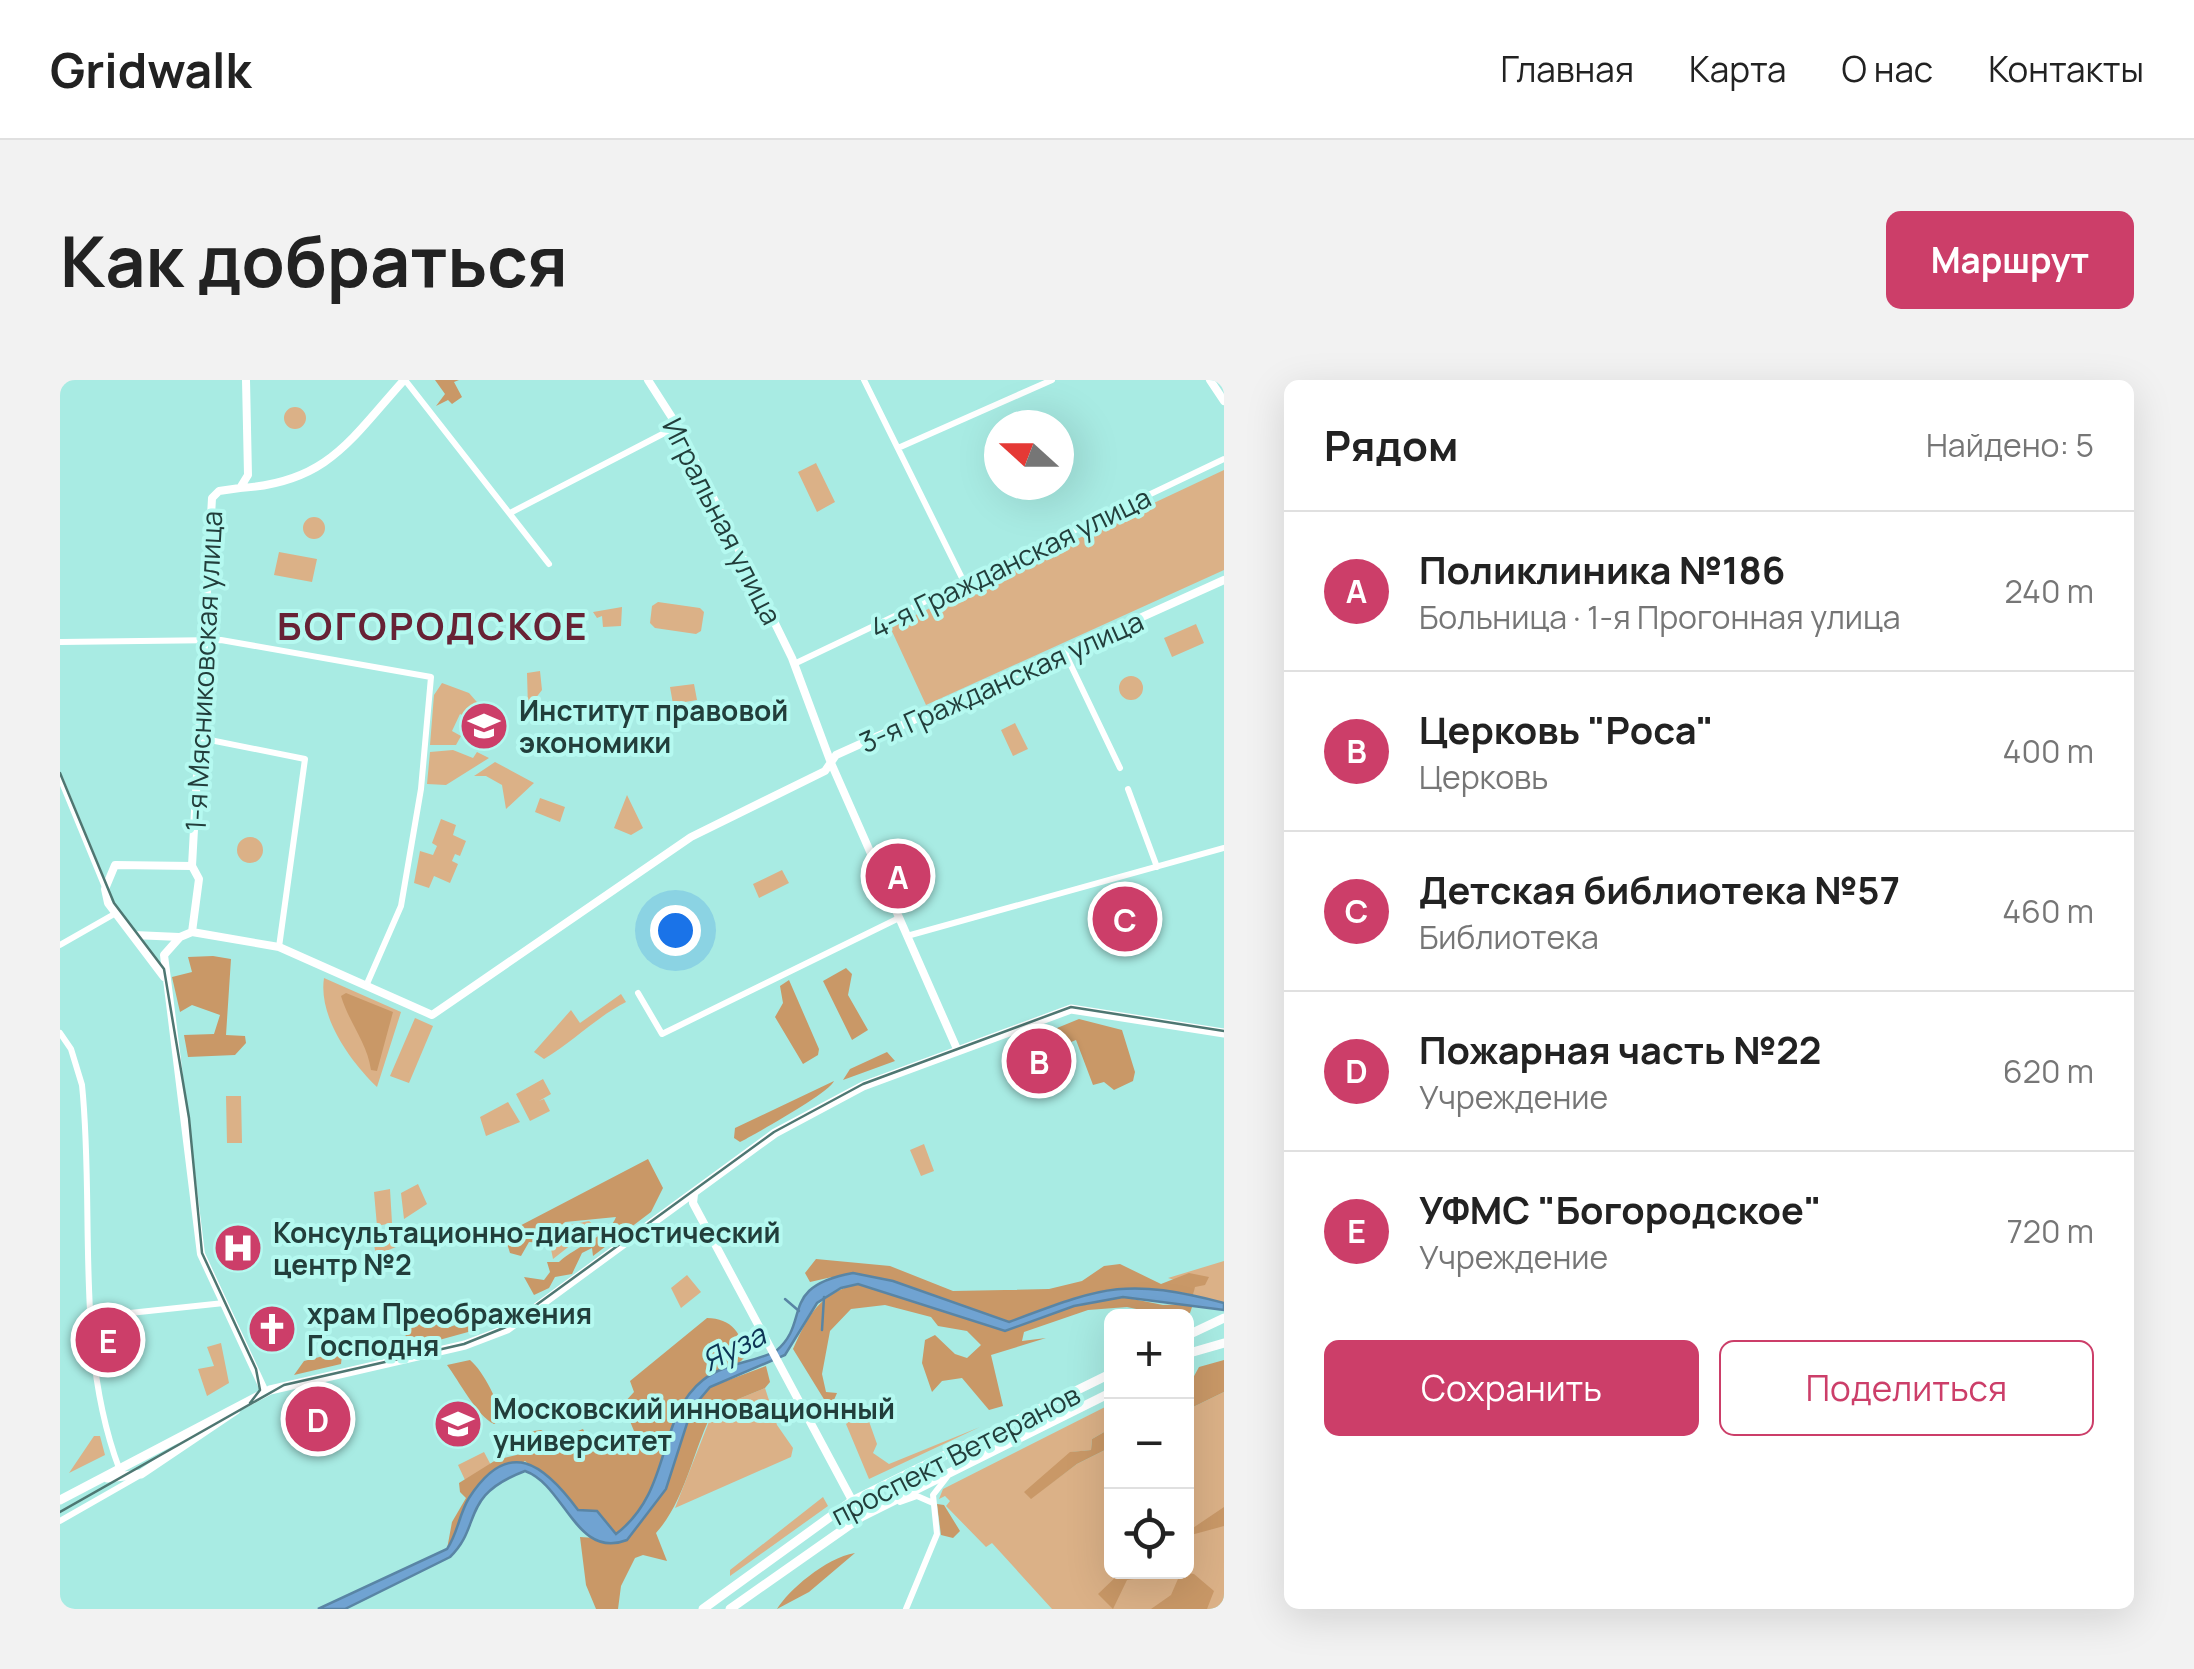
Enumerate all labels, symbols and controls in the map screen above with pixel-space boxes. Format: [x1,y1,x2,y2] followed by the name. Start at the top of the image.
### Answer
[50,37,251,102] text: Gridwalk
[1500,45,1634,93] text: Главная
[1689,45,1786,93] text: Карта
[1841,45,1933,93] text: О нас
[1988,45,2144,93] text: Контакты
[1886,211,2134,309] button: Маршрут
[60,212,568,308] text: Как добраться
[984,410,1074,500] north arrow
[654,411,792,631] street label: Игральная улица
[1324,416,1458,474] text: Рядом
[1926,423,2094,467] text: Найдено: 5
[863,477,1157,647] street label: 4-я Гражданская улица
[176,510,230,832] street label: 1-я Мясниковская улица
[1419,543,1785,595] text: Поликлиника №186
[1346,569,1367,613] text: A
[2004,569,2094,613] text: 240 m
[1419,595,1901,639] text: Больница · 1-я Прогонная улица
[277,599,589,651] district label: БОГОРОДСКОЕ
[853,601,1149,761] street label: 3-я Гражданская улица
[519,691,788,761] place label: Институт правовой экономики
[458,700,510,752] school or university icon: Институт правовой экономики
[1419,703,1714,755] text: Церковь "Роса"
[1346,729,1367,773] text: B
[2003,729,2094,773] text: 400 m
[1419,755,1548,799] text: Церковь
[866,838,930,914] pin: A
[1419,863,1900,915] text: Детская библиотека №57
[1092,882,1158,956] pin: C
[1345,889,1368,933] text: C
[2002,889,2094,933] text: 460 m
[650,905,701,956] your location
[1419,915,1599,959] text: Библиотека
[1419,1023,1821,1075] text: Пожарная часть №22
[1006,1024,1072,1098] pin: B
[1345,1049,1368,1093] text: D
[2003,1049,2094,1093] text: 620 m
[1419,1075,1608,1119] text: Учреждение
[1419,1183,1822,1235] text: УФМС "Богородское"
[1347,1209,1366,1253] text: E
[2007,1209,2094,1253] text: 720 m
[273,1213,781,1283] place label: Консультационно-диагностический центр №2
[212,1222,264,1274] hospital icon: Консультационно-диагностический центр №2
[1419,1235,1608,1279] text: Учреждение
[307,1294,592,1364] place label: храм Преображения Господня
[75,1302,140,1378] pin: E
[246,1303,298,1355] church icon: храм Преображения Господня
[1104,1309,1194,1579] map controls
[1104,1309,1194,1399] button: +
[694,1313,773,1380] water label: Яуза
[1324,1340,1699,1436] button: Сохранить
[1719,1340,2094,1436] button: Поделиться
[824,1375,1086,1533] street label: проспект Ветеранов
[286,1382,350,1456] pin: D
[493,1389,895,1459] place label: Московский инновационный университет
[432,1398,484,1450] school or university icon: Московский инновационный университет
[1104,1399,1194,1489] button: −
[1104,1489,1194,1579] button: locate

